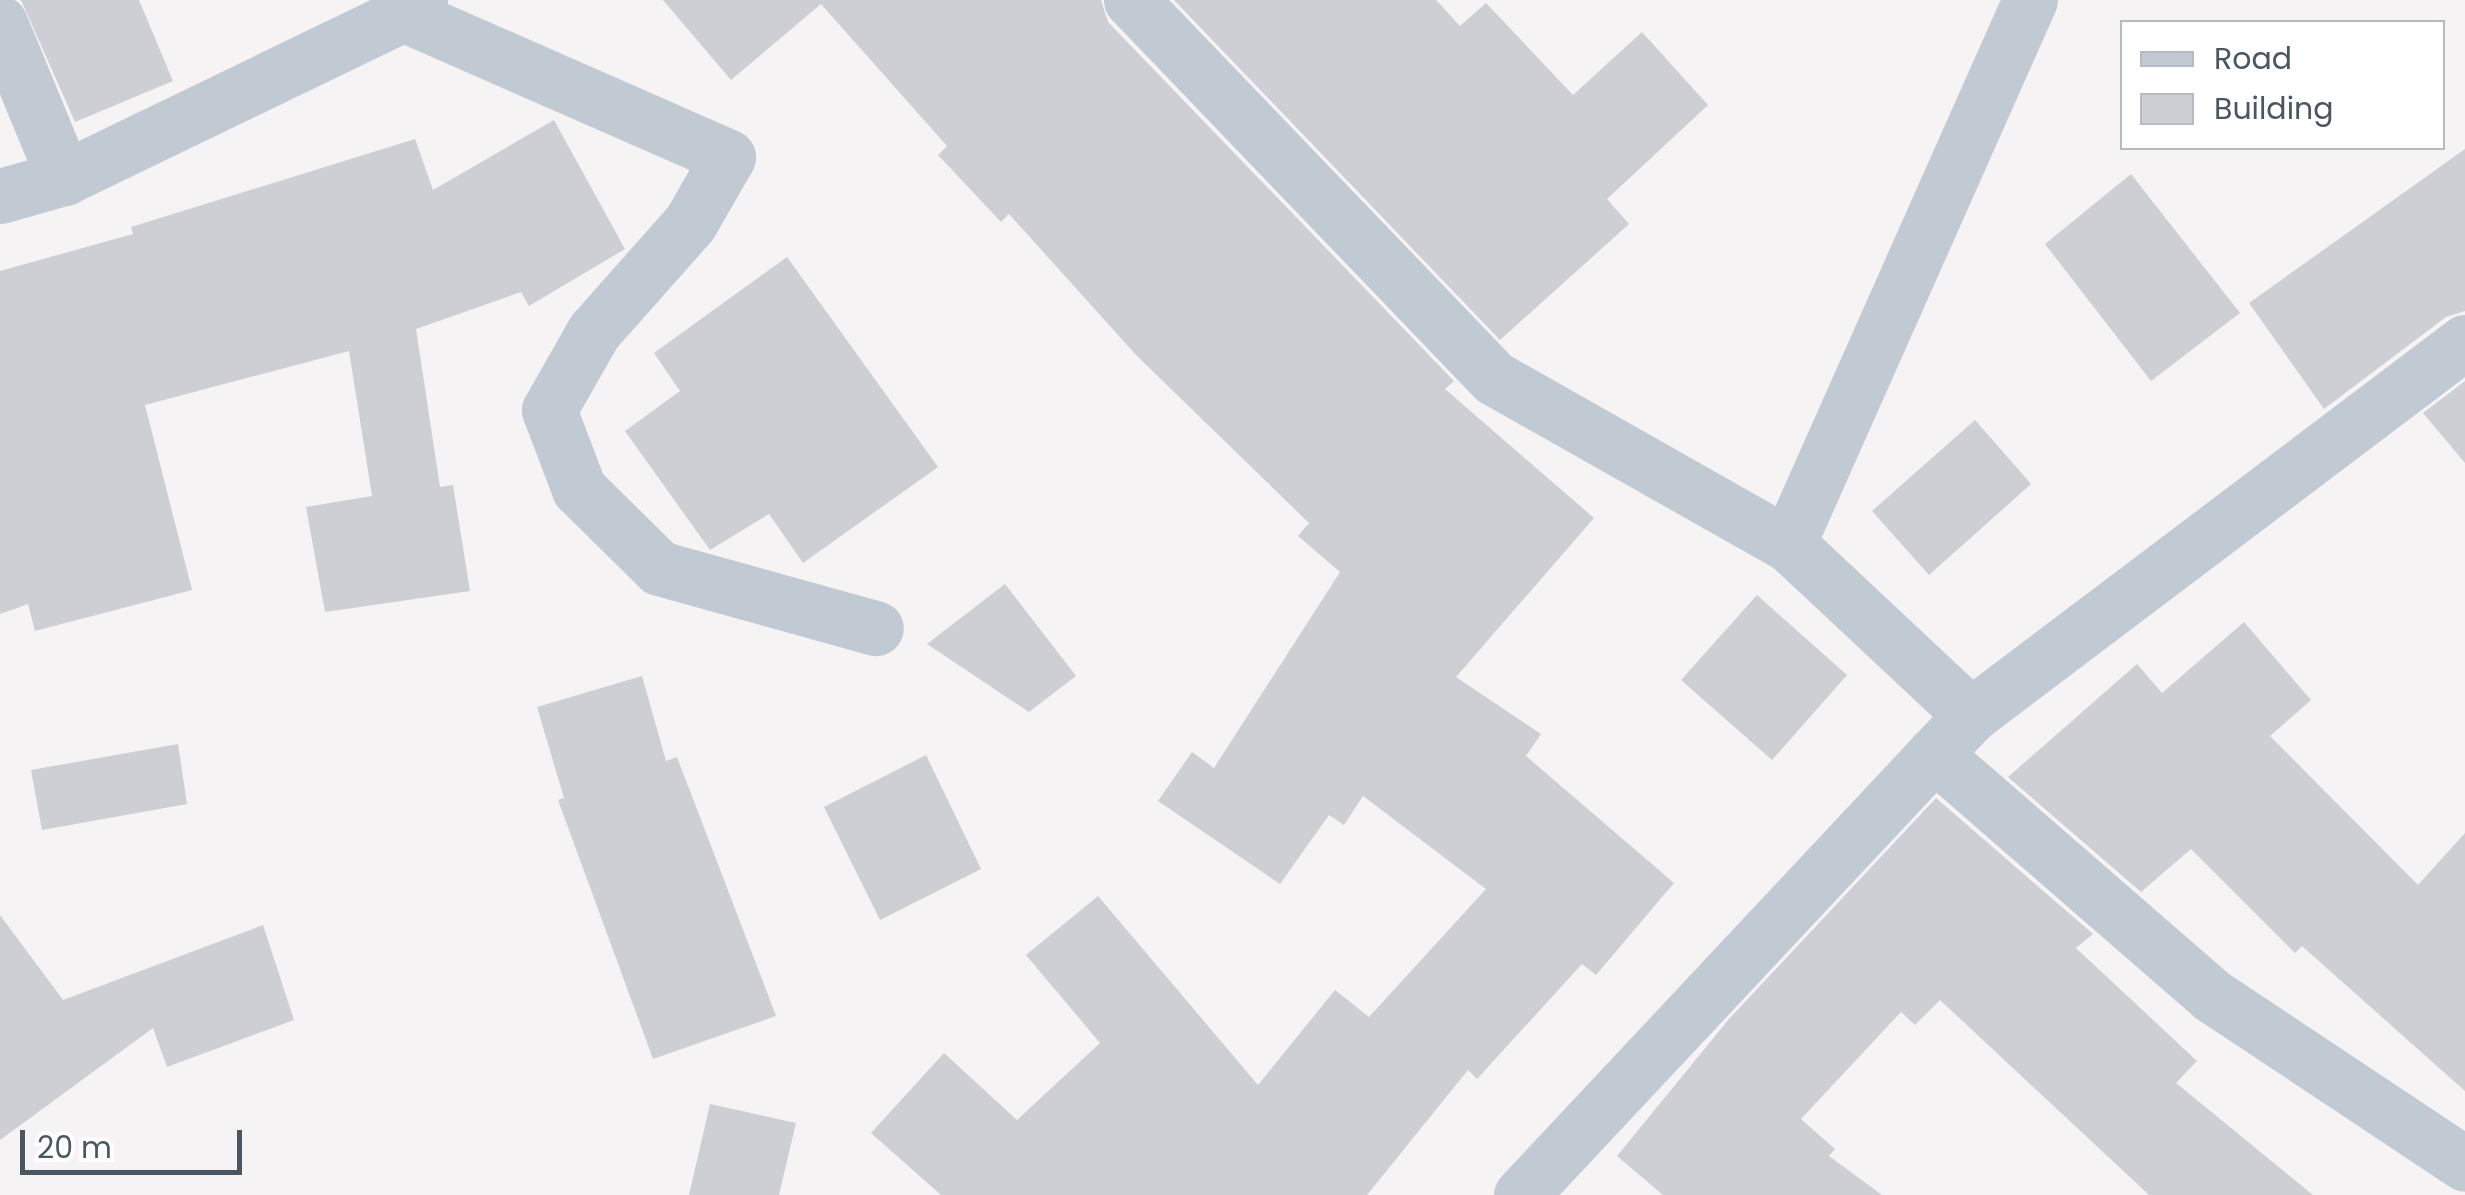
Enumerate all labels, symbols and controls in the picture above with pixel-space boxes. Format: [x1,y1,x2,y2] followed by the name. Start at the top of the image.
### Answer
[2120,20,2445,150] legend
[2214,37,2292,80] text: Road
[2214,87,2334,130] text: Building
[25,1110,248,1172] scale bar
[37,1126,112,1169] text: 20 m

